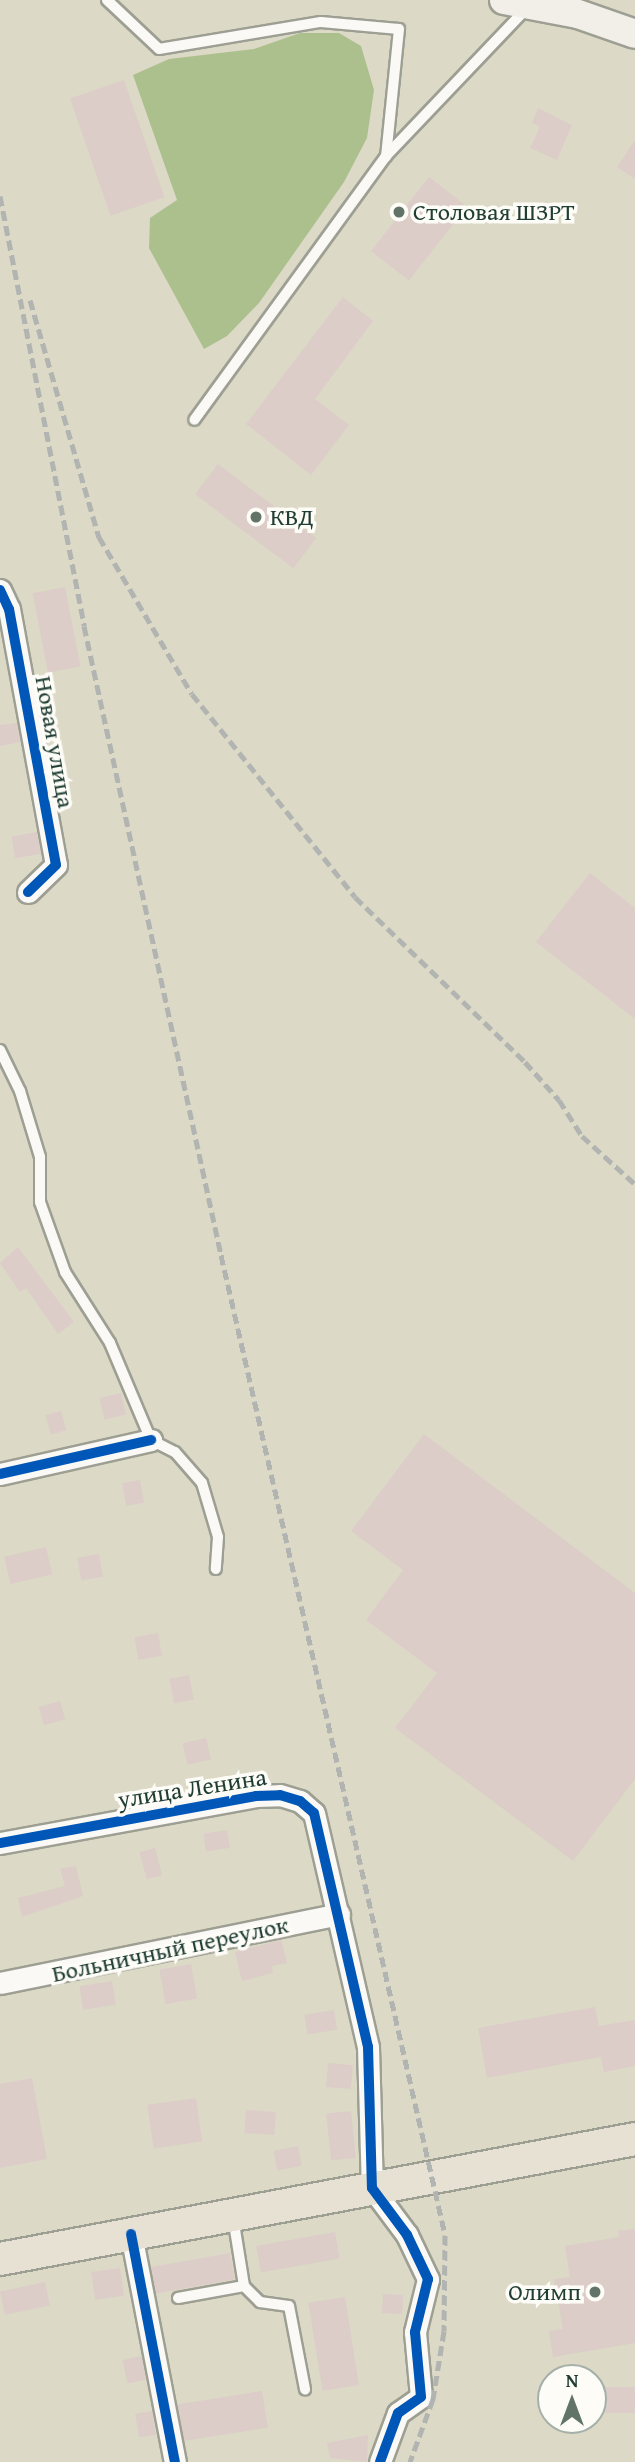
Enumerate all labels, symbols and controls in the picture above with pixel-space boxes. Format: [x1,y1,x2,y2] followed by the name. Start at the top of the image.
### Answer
[413,198,575,226] place label: Столовая ШЗРТ
[391,204,407,220] marker: Столовая ШЗРТ
[270,503,314,531] place label: КВД
[248,509,264,525] marker: КВД
[29,674,81,810] street label: Новая улица
[116,1762,268,1814] street label: улица Ленина
[49,1910,291,1988] street label: Больничный переулок
[508,2278,581,2306] place label: Олимп
[587,2284,603,2300] marker: Олимп
[537,2364,607,2434] north arrow
[566,2366,578,2394] text: N

